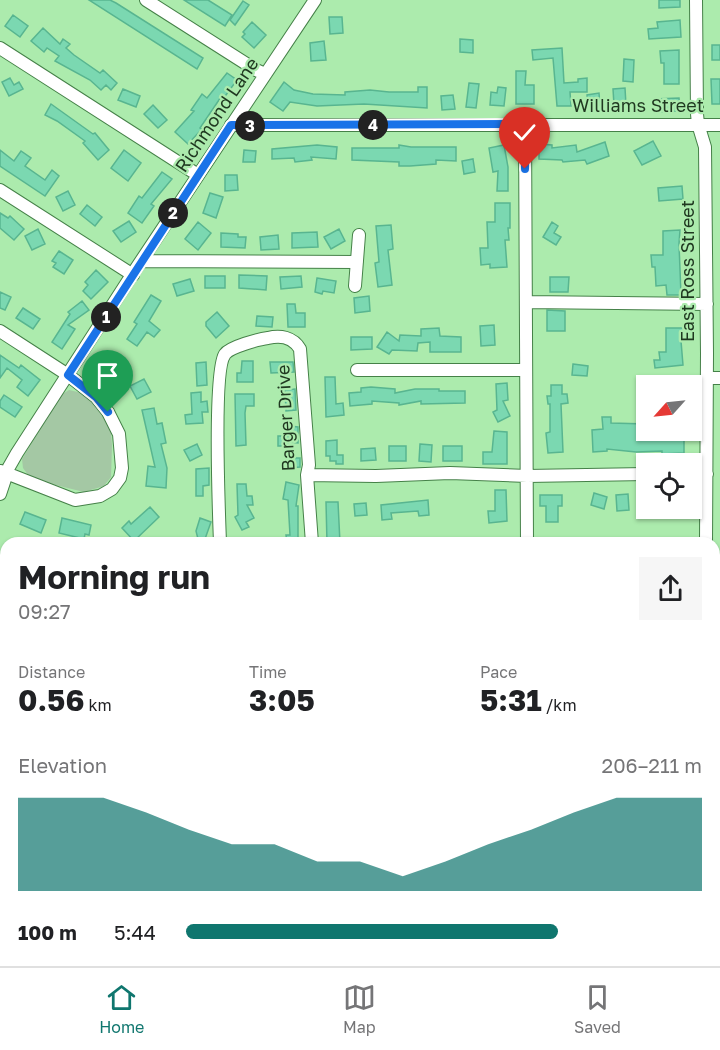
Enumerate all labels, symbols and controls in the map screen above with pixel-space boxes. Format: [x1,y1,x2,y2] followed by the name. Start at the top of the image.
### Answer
[170,53,263,176] street label: Richmond Lane
[572,94,704,116] street label: Williams Street
[499,107,550,169] pin
[358,110,388,140] pin: 4
[235,111,265,141] pin: 3
[368,115,378,135] text: 4
[245,116,255,136] text: 3
[508,116,541,149] icon: check
[158,198,188,228] pin: 2
[676,200,698,342] street label: East Ross Street
[168,203,178,223] text: 2
[91,302,121,332] pin: 1
[102,307,110,327] text: 1
[82,350,133,412] pin
[91,359,124,392] icon: arrive
[271,364,299,472] street label: Barger Drive
[636,375,702,441] north arrow
[636,375,702,519] map controls
[636,453,702,519] button: locate
[18,557,210,596] text: Morning run
[639,557,702,620] button: share
[18,599,71,623] text: 09:27
[18,662,85,682] text: Distance
[249,662,287,682] text: Time
[480,662,517,682] text: Pace
[18,682,84,718] text: 0.56
[249,682,315,718] text: 3:05
[480,682,542,718] text: 5:31
[84,695,112,715] text: km
[542,695,577,715] text: /km
[18,753,107,777] text: Elevation
[602,753,702,777] text: 206–211 m
[18,920,77,944] text: 100 m
[114,920,156,944] text: 5:44
[99,981,144,1037] tab: Home
[343,981,376,1037] tab: Map
[574,981,621,1037] tab: Saved

